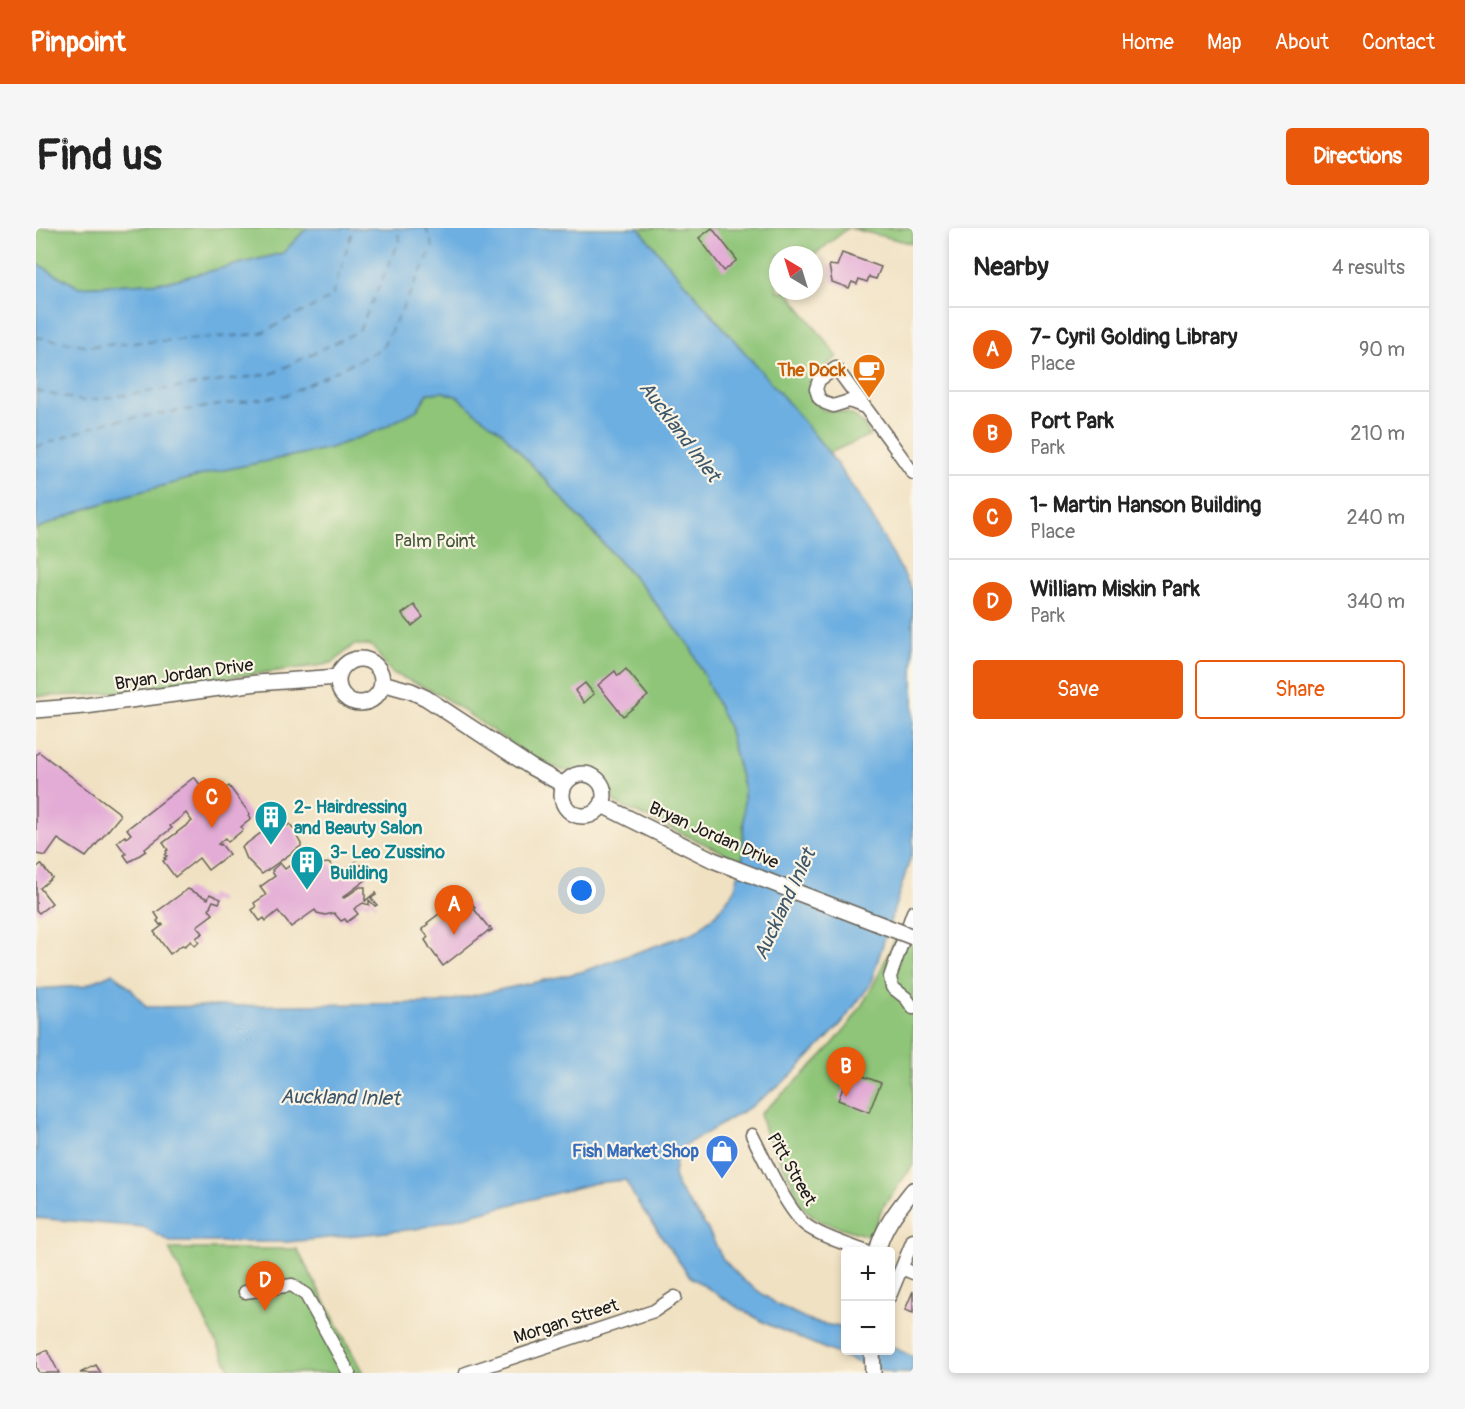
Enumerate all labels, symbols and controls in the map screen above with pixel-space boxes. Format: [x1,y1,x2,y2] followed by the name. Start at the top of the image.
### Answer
[30,25,126,60] text: Pinpoint
[1121,29,1174,56] text: Home
[1207,29,1242,56] text: Map
[1275,29,1329,56] text: About
[1362,29,1435,56] text: Contact
[1286,128,1429,185] button: Directions
[36,130,162,182] text: Find us
[769,246,823,300] north arrow
[973,251,1049,283] text: Nearby
[1332,255,1405,280] text: 4 results
[1030,323,1237,351] text: 7- Cyril Golding Library
[986,337,999,362] text: A
[1359,337,1405,362] text: 90 m
[1030,351,1075,376] text: Place
[851,352,887,399] cafe icon: The Dock
[776,359,846,382] place label: The Dock
[634,376,727,488] water label: Auckland Inlet
[1030,407,1114,435] text: Port Park
[987,421,998,446] text: B
[1350,421,1405,446] text: 210 m
[1030,435,1065,460] text: Park
[1030,491,1261,519] text: 1- Martin Hanson Building
[986,505,999,530] text: C
[1346,505,1405,530] text: 240 m
[1030,519,1075,544] text: Place
[394,530,477,553] park label: Palm Point
[1030,575,1200,603] text: William Miskin Park
[986,589,999,614] text: D
[1346,589,1405,614] text: 340 m
[1030,603,1065,628] text: Park
[113,653,255,696] street label: Bryan Jordan Drive
[973,660,1183,719] button: Save
[1195,660,1405,719] button: Share
[192,778,231,828] pin: C
[294,796,423,840] place label: 2- Hairdressing and Beauty Salon
[645,797,782,874] street label: Bryan Jordan Drive
[253,799,289,846] building icon: 2- Hairdressing and Beauty Salon
[330,841,445,885] place label: 3- Leo Zussino Building
[748,843,822,964] water label: Auckland Inlet
[289,844,325,891] building icon: 3- Leo Zussino Building
[567,876,596,905] your location
[434,886,474,935] pin: A
[826,1048,866,1097] pin: B
[280,1084,402,1111] water label: Auckland Inlet
[762,1129,822,1210] street label: Pitt Street
[704,1133,740,1180] shop icon: Fish Market Shop
[572,1140,699,1163] place label: Fish Market Shop
[841,1247,895,1355] map controls
[841,1247,895,1301] button: +
[246,1262,284,1311] pin: D
[511,1293,622,1349] street label: Morgan Street
[841,1301,895,1355] button: −

